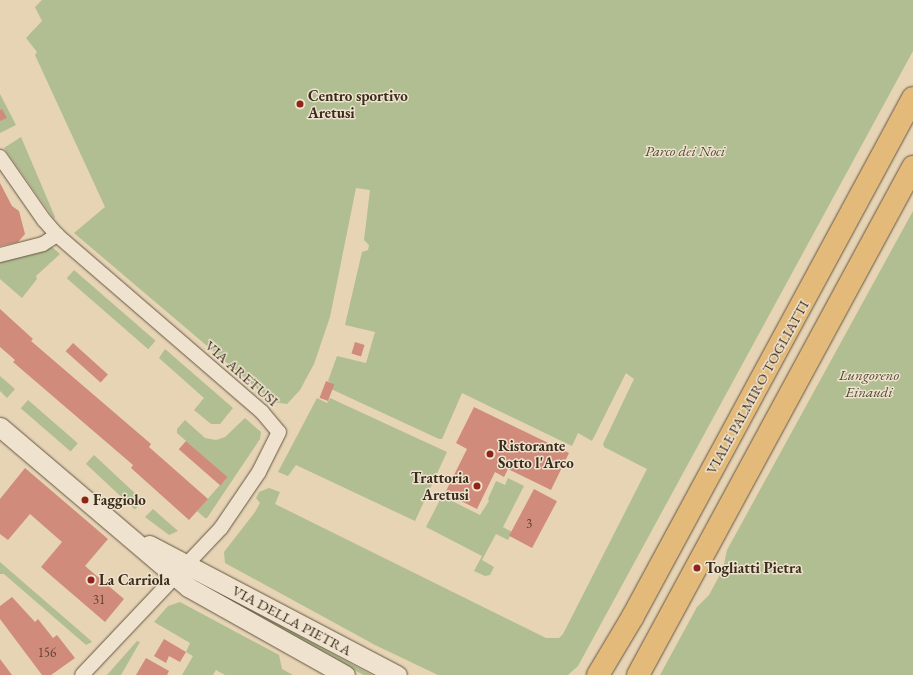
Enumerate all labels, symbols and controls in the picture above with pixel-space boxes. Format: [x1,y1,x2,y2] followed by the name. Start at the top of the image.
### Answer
[308,86,408,121] place label: Centro sportivo Aretusi
[295,99,305,109] marker: Centro sportivo Aretusi
[645,142,725,160] park label: Parco dei Noci
[702,297,812,477] street label: VIALE PALMIRO TOGLIATTI
[202,336,282,410] street label: VIA ARETUSI
[839,365,899,400] park label: Lungoreno Einaudi
[498,436,574,471] place label: Ristorante Sotto l'Arco
[485,449,495,459] marker: Ristorante Sotto l'Arco
[411,468,469,503] place label: Trattoria Aretusi
[472,481,482,491] marker: Trattoria Aretusi
[93,491,146,509] place label: Faggiolo
[80,495,90,505] marker: Faggiolo
[526,516,532,532] house number: 3
[705,559,802,577] place label: Togliatti Pietra
[692,563,702,573] marker: Togliatti Pietra
[99,571,170,589] place label: La Carriola
[86,575,96,585] marker: La Carriola
[229,581,355,659] street label: VIA DELLA PIETRA
[93,592,105,608] house number: 31
[38,645,56,661] house number: 156

